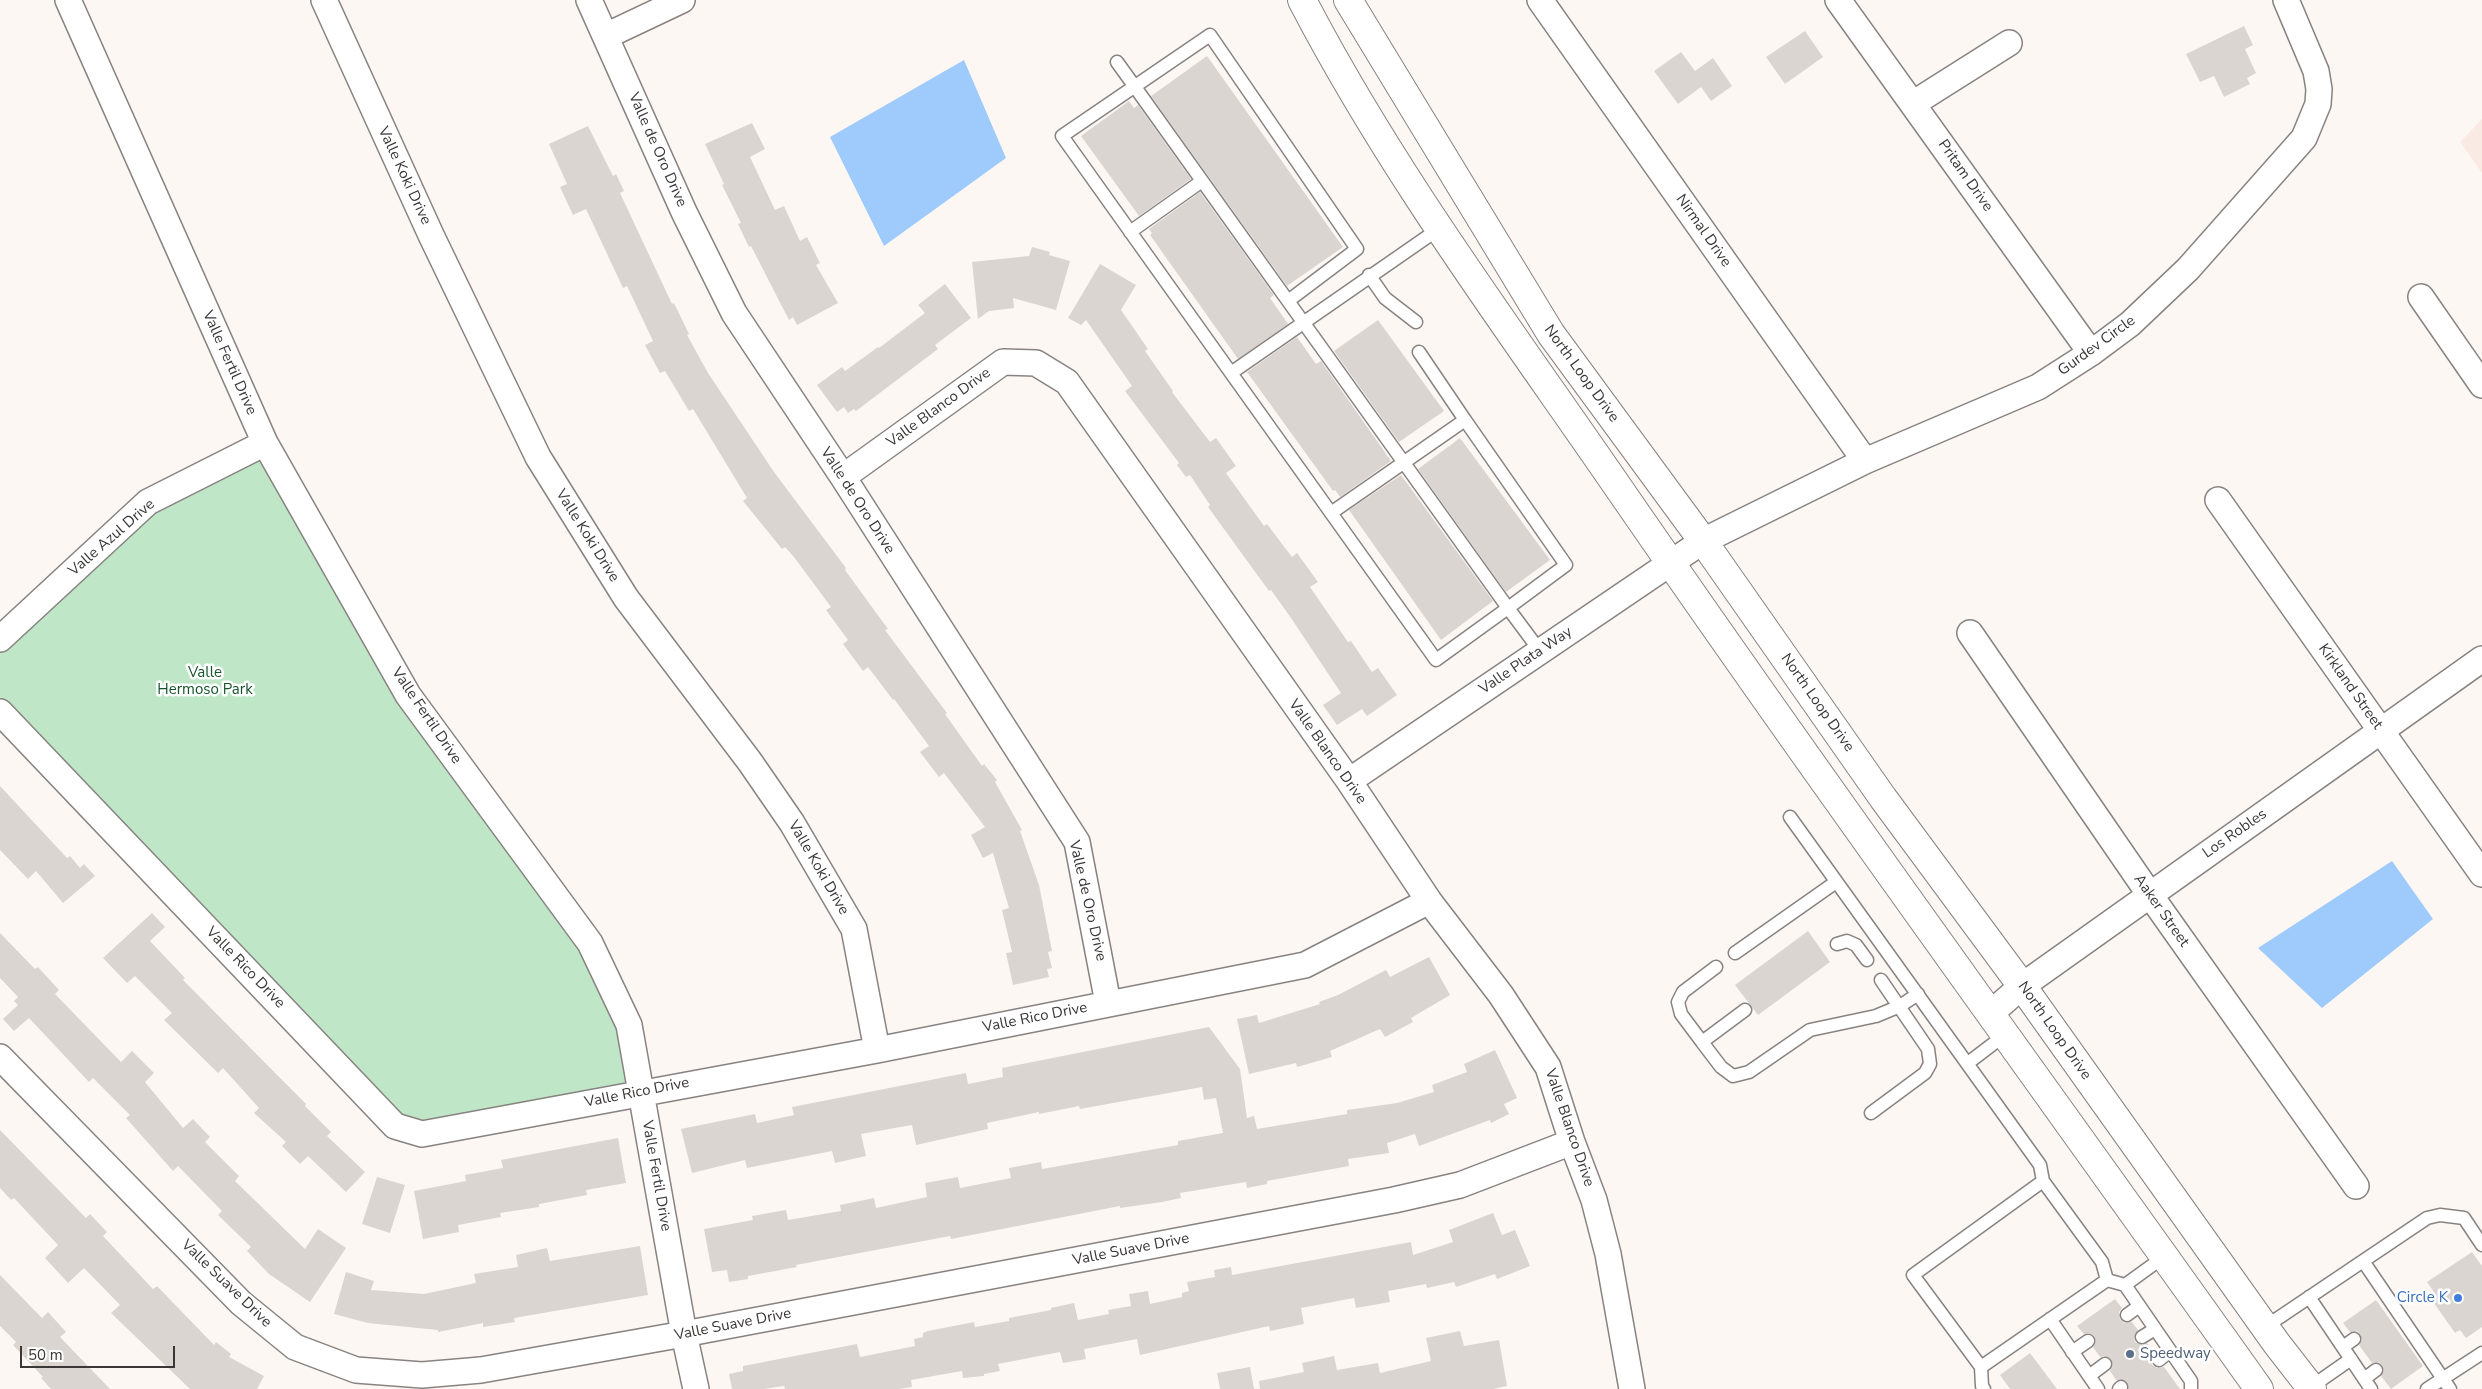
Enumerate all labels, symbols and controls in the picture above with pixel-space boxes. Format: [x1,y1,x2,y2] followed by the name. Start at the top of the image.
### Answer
[624,90,690,210] street label: Valle de Oro Drive
[373,124,435,228] street label: Valle Koki Drive
[1934,137,1996,215] street label: Pritam Drive
[1671,191,1735,271] street label: Nirmal Drive
[198,308,260,418] street label: Valle Fertil Drive
[2055,312,2139,380] street label: Gurdev Circle
[1540,322,1622,426] street label: North Loop Drive
[884,364,994,452] street label: Valle Blanco Drive
[816,444,898,558] street label: Valle de Oro Drive
[551,486,623,586] street label: Valle Koki Drive
[65,496,159,580] street label: Valle Azul Drive
[1476,623,1576,699] street label: Valle Plata Way
[2314,641,2386,733] street label: Kirkland Street
[1776,650,1858,756] street label: North Loop Drive
[157,664,253,699] park label: Valle Hermoso Park
[387,664,465,768] street label: Valle Fertil Drive
[1284,696,1370,808] street label: Valle Blanco Drive
[2200,805,2270,863] street label: Los Robles
[784,818,852,918] street label: Valle Koki Drive
[1064,839,1110,963] street label: Valle de Oro Drive
[2129,871,2193,951] street label: Aaker Street
[202,924,288,1012] street label: Valle Rico Drive
[2013,978,2095,1084] street label: North Loop Drive
[981,999,1089,1037] street label: Valle Rico Drive
[1540,1067,1598,1189] street label: Valle Blanco Drive
[583,1074,691,1112] street label: Valle Rico Drive
[637,1119,675,1233] street label: Valle Fertil Drive
[1071,1230,1191,1270] street label: Valle Suave Drive
[177,1236,275,1332] street label: Valle Suave Drive
[2397,1289,2448,1307] place label: Circle K
[2452,1292,2464,1304] marker: Circle K
[673,1305,793,1345] street label: Valle Suave Drive
[22,1336,178,1368] scale bar
[28,1345,63,1365] text: 50 m
[2140,1345,2211,1363] place label: Speedway
[2124,1348,2136,1360] marker: Speedway

